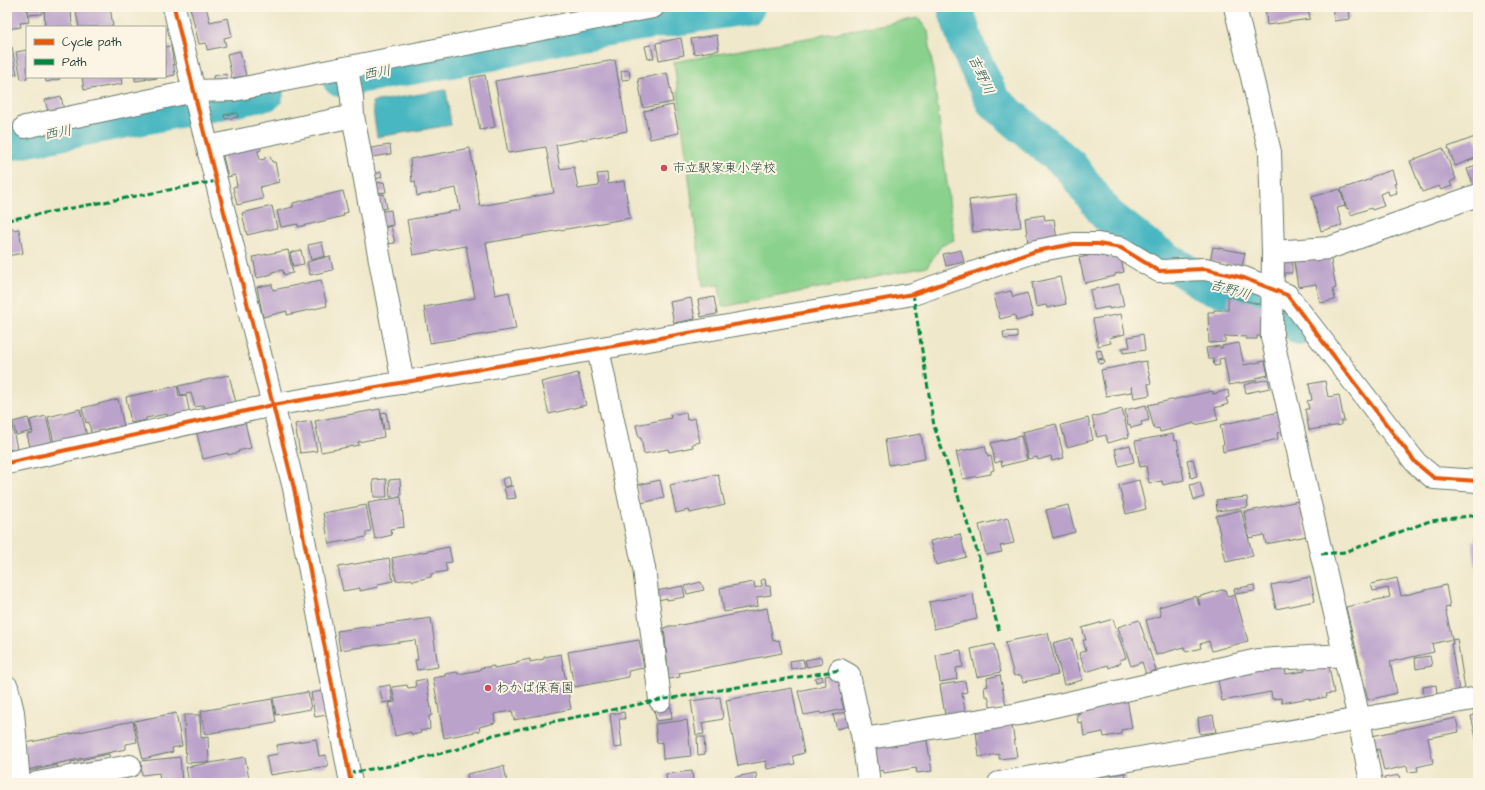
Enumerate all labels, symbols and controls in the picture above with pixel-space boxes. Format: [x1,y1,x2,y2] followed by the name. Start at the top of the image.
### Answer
[26,26,166,78] legend
[62,34,121,52] text: Cycle path
[963,52,999,98] water label: 吉野川
[62,54,87,71] text: Path
[361,61,393,85] water label: 西川
[42,121,74,145] water label: 西川
[672,159,776,177] place label: 市立駅家東小学校
[659,163,669,173] marker: 市立駅家東小学校
[1207,275,1253,305] water label: 吉野川
[496,679,574,697] place label: わかば保育園
[483,683,493,693] marker: わかば保育園

